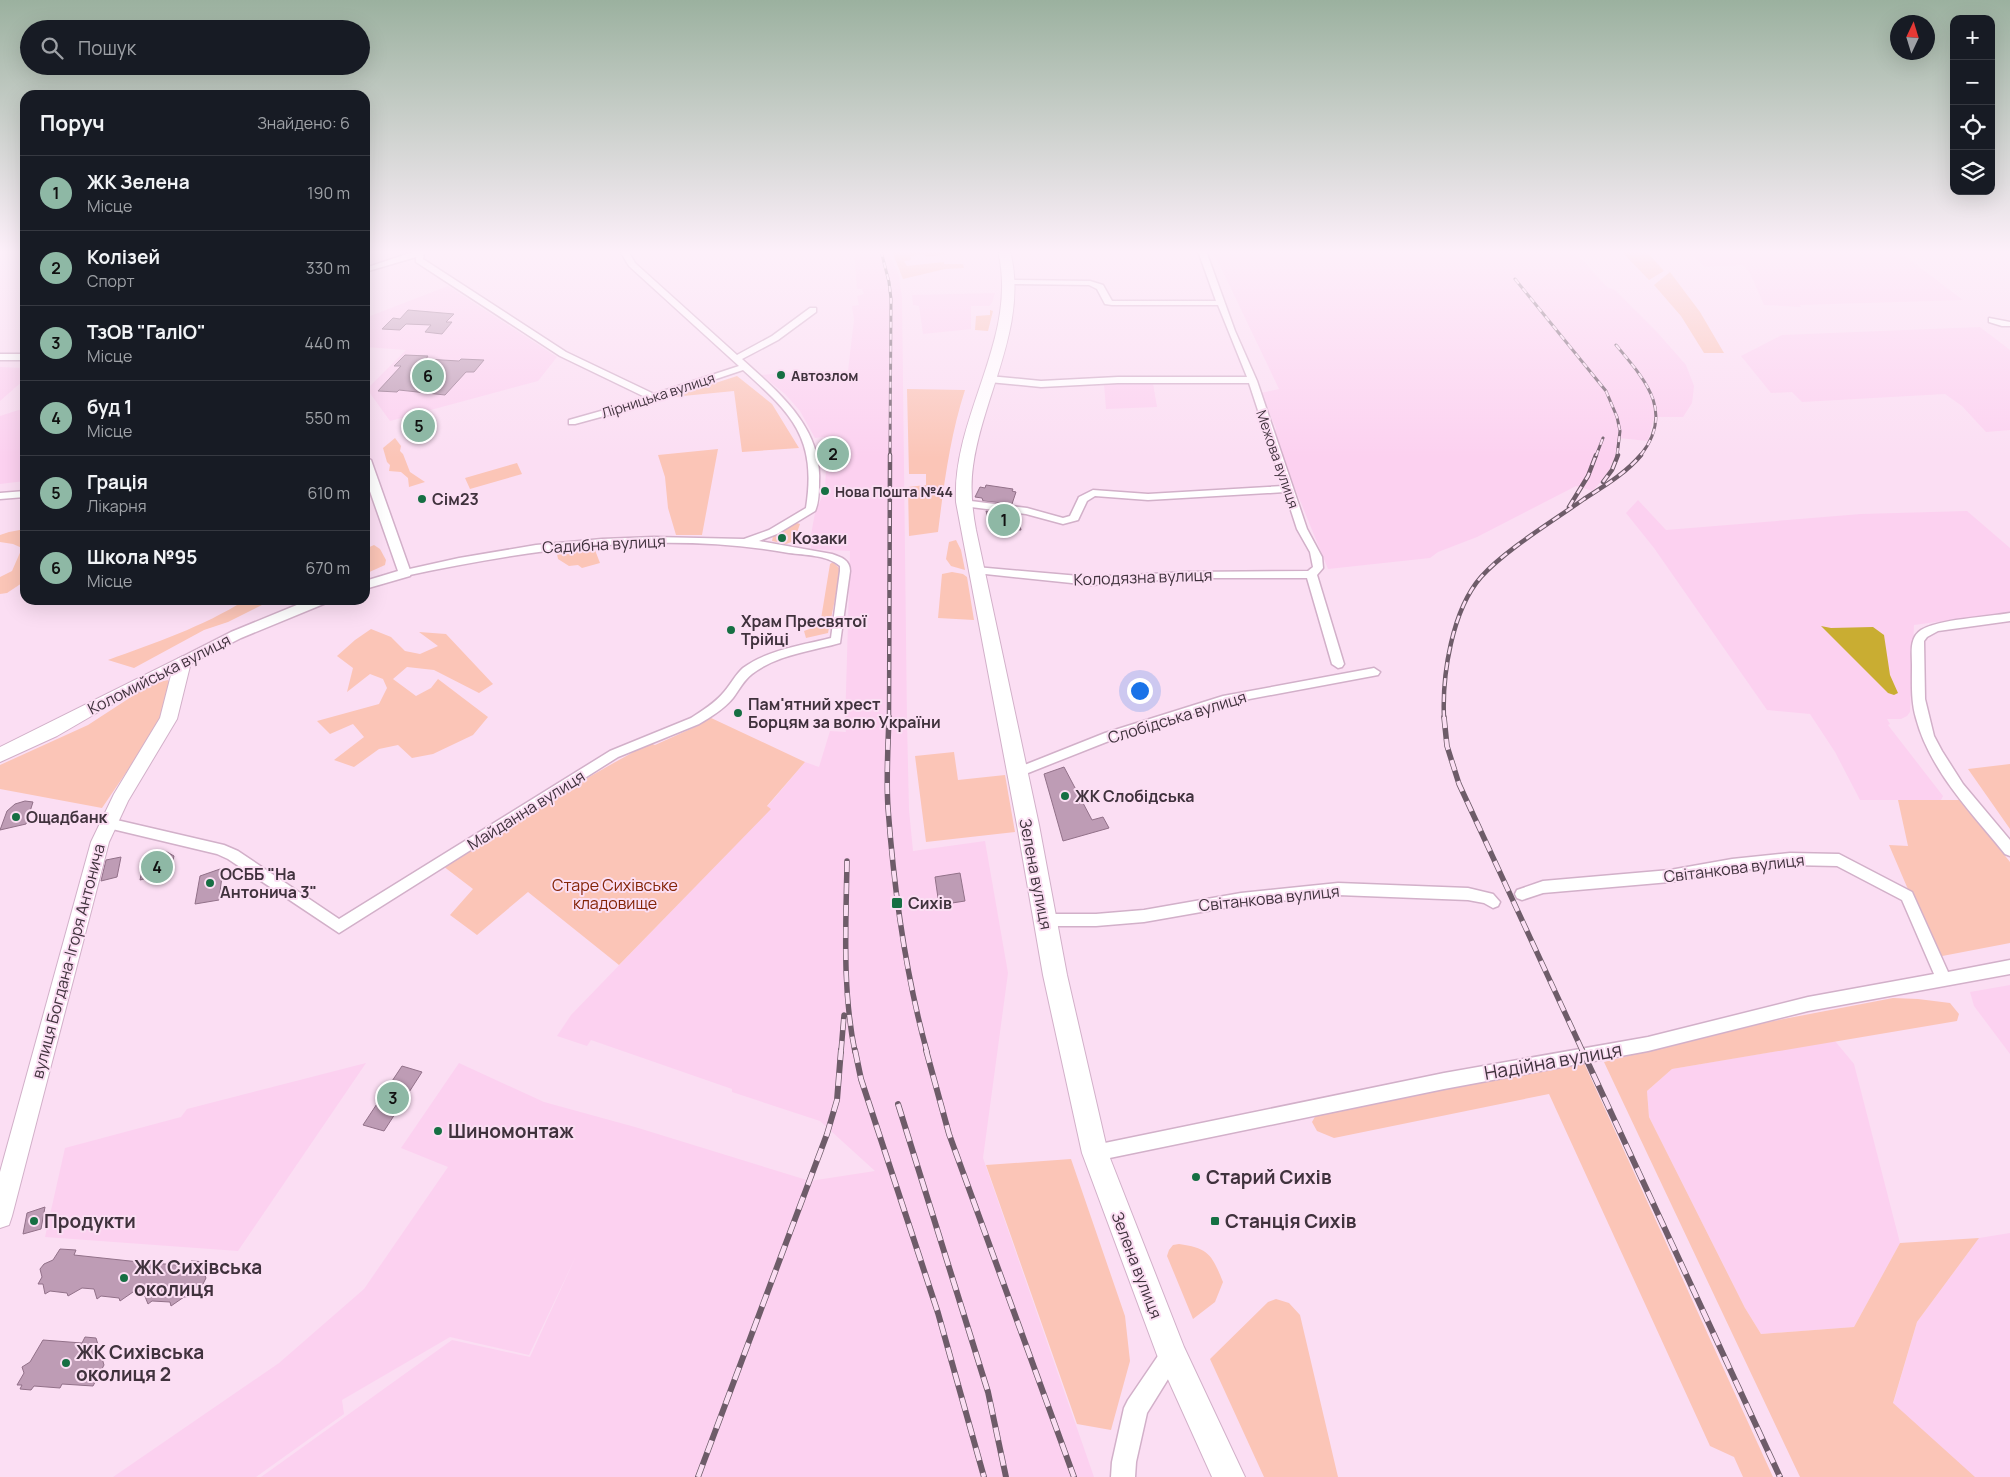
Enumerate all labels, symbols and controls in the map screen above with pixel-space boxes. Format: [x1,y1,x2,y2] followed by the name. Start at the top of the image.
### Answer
[1890,15,1935,60] north arrow
[1950,15,1995,195] map controls
[1950,15,1995,60] button: +
[20,20,370,75] search box
[38,34,66,62] icon: search
[78,35,136,61] text: Пошук
[1950,60,1995,105] button: −
[1950,105,1995,150] button: locate
[40,109,105,137] text: Поруч
[257,112,350,134] text: Знайдено: 6
[1950,150,1995,195] button: layers
[87,169,190,195] text: ЖК Зелена
[52,182,60,204] text: 1
[307,182,350,204] text: 190 m
[87,195,132,217] text: Місце
[87,244,160,270] text: Колізей
[51,257,61,279] text: 2
[306,257,350,279] text: 330 m
[87,270,135,292] text: Спорт
[87,319,206,345] text: ТзОВ "ГалІО"
[51,332,61,354] text: 3
[304,332,350,354] text: 440 m
[87,345,132,367] text: Місце
[412,357,444,395] pin: 6
[791,366,858,385] place label: Автозлом
[599,368,717,422] street label: Лірницька вулиця
[775,369,787,381] marker: Автозлом
[87,394,132,420] text: буд 1
[51,407,61,429] text: 4
[305,407,350,429] text: 550 m
[403,407,435,445] pin: 5
[1252,407,1304,511] street label: Межова вулиця
[87,420,132,442] text: Місце
[817,435,849,473] pin: 2
[87,469,148,495] text: Грація
[51,482,61,504] text: 5
[308,482,350,504] text: 610 m
[835,482,953,501] place label: Нова Пошта №44
[819,485,831,497] marker: Нова Пошта №44
[432,488,479,510] place label: Сім23
[416,493,428,505] marker: Сім23
[87,495,147,517] text: Лікарня
[988,501,1020,539] pin: 1
[792,527,847,549] place label: Козаки
[542,530,666,558] street label: Садибна вулиця
[776,532,788,544] marker: Козаки
[87,544,197,570] text: Школа №95
[51,557,61,579] text: 6
[306,557,350,579] text: 670 m
[1073,564,1213,590] street label: Колодязна вулиця
[87,570,132,592] text: Місце
[741,610,867,650] place label: Храм Пресвятої Трійці
[725,624,737,636] marker: Храм Пресвятої Трійці
[84,628,234,720] street label: Коломийська вулиця
[1127,678,1153,704] your location
[1105,685,1249,749] street label: Слобідська вулиця
[748,693,941,733] place label: Пам'ятний хрест Борцям за волю України
[732,707,744,719] marker: Пам'ятний хрест Борцям за волю України
[463,765,589,855] street label: Майданна вулиця
[1075,785,1195,807] place label: ЖК Слобідська
[1059,790,1071,802] marker: ЖК Слобідська
[26,806,108,828] place label: Ощадбанк
[10,811,22,823] marker: Ощадбанк
[1014,817,1058,931] street label: Зелена вулиця
[26,841,110,1081] street label: вулиця Богдана-Ігоря Антонича
[141,848,173,886] pin: 4
[1662,848,1806,888] street label: Світанкова вулиця
[220,863,317,903] place label: ОСББ "На Антонича 3"
[552,874,678,914] park label: Старе Сихівське кладовище
[204,877,216,889] marker: ОСББ "На Антонича 3"
[1197,880,1341,916] street label: Світанкова вулиця
[908,892,952,914] place label: Сихів
[890,896,904,910] marker: Сихів
[1482,1036,1624,1086] street label: Надійна вулиця
[377,1079,409,1117] pin: 3
[448,1118,574,1144] place label: Шиномонтаж
[432,1125,444,1137] marker: Шиномонтаж
[1206,1164,1332,1190] place label: Старий Сихів
[1190,1171,1202,1183] marker: Старий Сихів
[44,1208,136,1234] place label: Продукти
[1107,1208,1167,1322] street label: Зелена вулиця
[1225,1208,1357,1234] place label: Станція Сихів
[28,1215,40,1227] marker: Продукти
[1209,1215,1221,1227] marker: Станція Сихів
[134,1254,262,1302] place label: ЖК Сихівська околиця
[118,1272,130,1284] marker: ЖК Сихівська околиця
[76,1339,204,1387] place label: ЖК Сихівська околиця 2
[60,1357,72,1369] marker: ЖК Сихівська околиця 2

